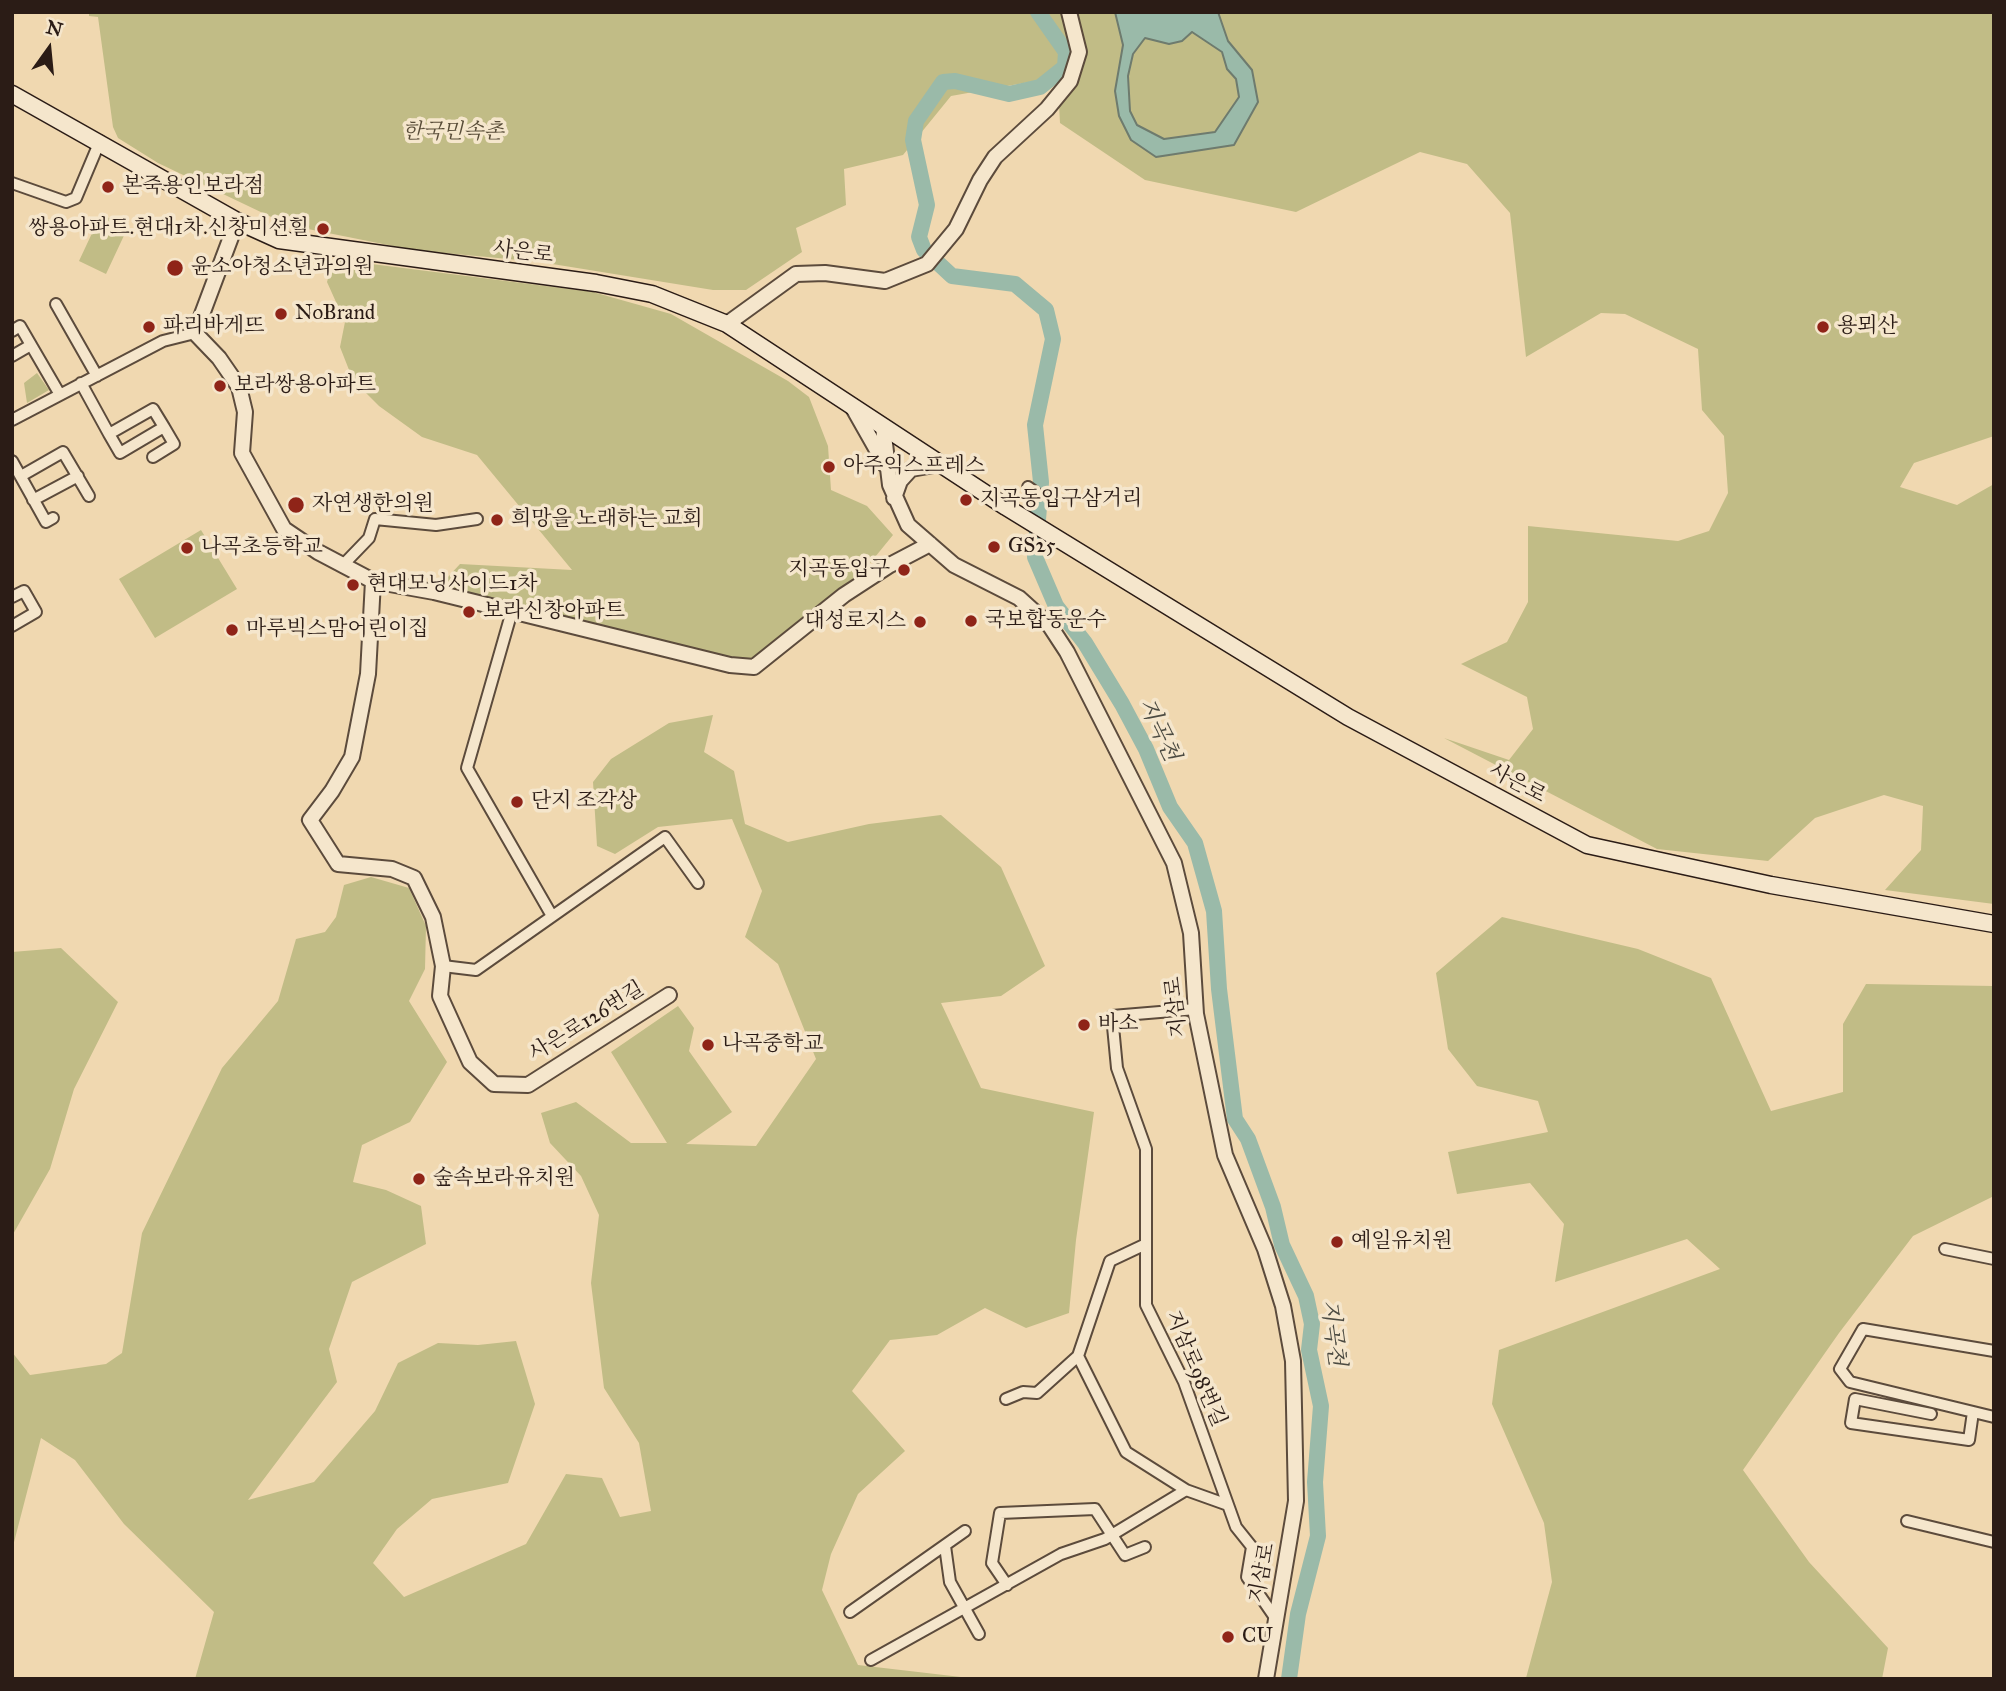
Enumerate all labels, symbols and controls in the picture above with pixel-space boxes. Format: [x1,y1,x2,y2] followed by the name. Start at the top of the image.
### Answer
[14,14,84,84] north arrow
[44,15,65,41] text: N
[402,120,504,146] park label: 한국민속촌
[122,174,264,200] place label: 본죽용인보라점
[100,179,116,195] marker: 본죽용인보라점
[28,216,309,242] place label: 쌍용아파트.현대1차.신창미션힐
[315,221,331,237] marker: 쌍용아파트.현대1차.신창미션힐
[491,237,555,269] street label: 사은로
[191,255,374,281] place label: 윤소아청소년과의원
[165,258,185,278] marker: 윤소아청소년과의원
[295,301,375,327] place label: NoBrand
[273,306,289,322] marker: NoBrand
[163,314,264,340] place label: 파리바게뜨
[1837,314,1898,340] place label: 용뫼산
[141,319,157,335] marker: 파리바게뜨
[1815,319,1831,335] marker: 용뫼산
[234,373,376,399] place label: 보라쌍용아파트
[212,378,228,394] marker: 보라쌍용아파트
[843,454,985,480] place label: 아주익스프레스
[821,459,837,475] marker: 아주익스프레스
[980,487,1142,513] place label: 지곡동입구삼거리
[312,492,434,518] place label: 자연생한의원
[958,492,974,508] marker: 지곡동입구삼거리
[286,495,306,515] marker: 자연생한의원
[511,507,703,533] place label: 희망을 노래하는 교회
[489,512,505,528] marker: 희망을 노래하는 교회
[1008,534,1055,560] place label: GS25
[201,535,323,561] place label: 나곡초등학교
[986,539,1002,555] marker: GS25
[179,540,195,556] marker: 나곡초등학교
[789,557,890,583] place label: 지곡동입구
[896,562,912,578] marker: 지곡동입구
[367,572,538,598] place label: 현대모닝사이드1차
[345,577,361,593] marker: 현대모닝사이드1차
[483,599,625,625] place label: 보라신창아파트
[461,604,477,620] marker: 보라신창아파트
[985,608,1107,634] place label: 국보합동운수
[805,609,906,635] place label: 대성로지스
[963,613,979,629] marker: 국보합동운수
[912,614,928,630] marker: 대성로지스
[246,617,429,643] place label: 마루빅스맘어린이집
[224,622,240,638] marker: 마루빅스맘어린이집
[1131,694,1185,766] water label: 지곡천
[1484,759,1550,809] street label: 사은로
[531,789,637,815] place label: 단지 조각상
[509,794,525,810] marker: 단지 조각상
[1161,975,1193,1039] street label: 지삼로
[525,977,649,1067] street label: 사은로126번길
[1098,1012,1139,1038] place label: 바소
[1076,1017,1092,1033] marker: 바소
[722,1032,823,1058] place label: 나곡중학교
[700,1037,716,1053] marker: 나곡중학교
[433,1166,575,1192] place label: 숲속보라유치원
[411,1171,427,1187] marker: 숲속보라유치원
[1351,1229,1452,1255] place label: 예일유치원
[1329,1234,1345,1250] marker: 예일유치원
[1314,1298,1350,1368] water label: 지곡천
[1159,1307,1231,1431] street label: 지삼로98번길
[1245,1541,1281,1605] street label: 지삼로
[1242,1624,1273,1650] place label: CU
[1220,1629,1236,1645] marker: CU

